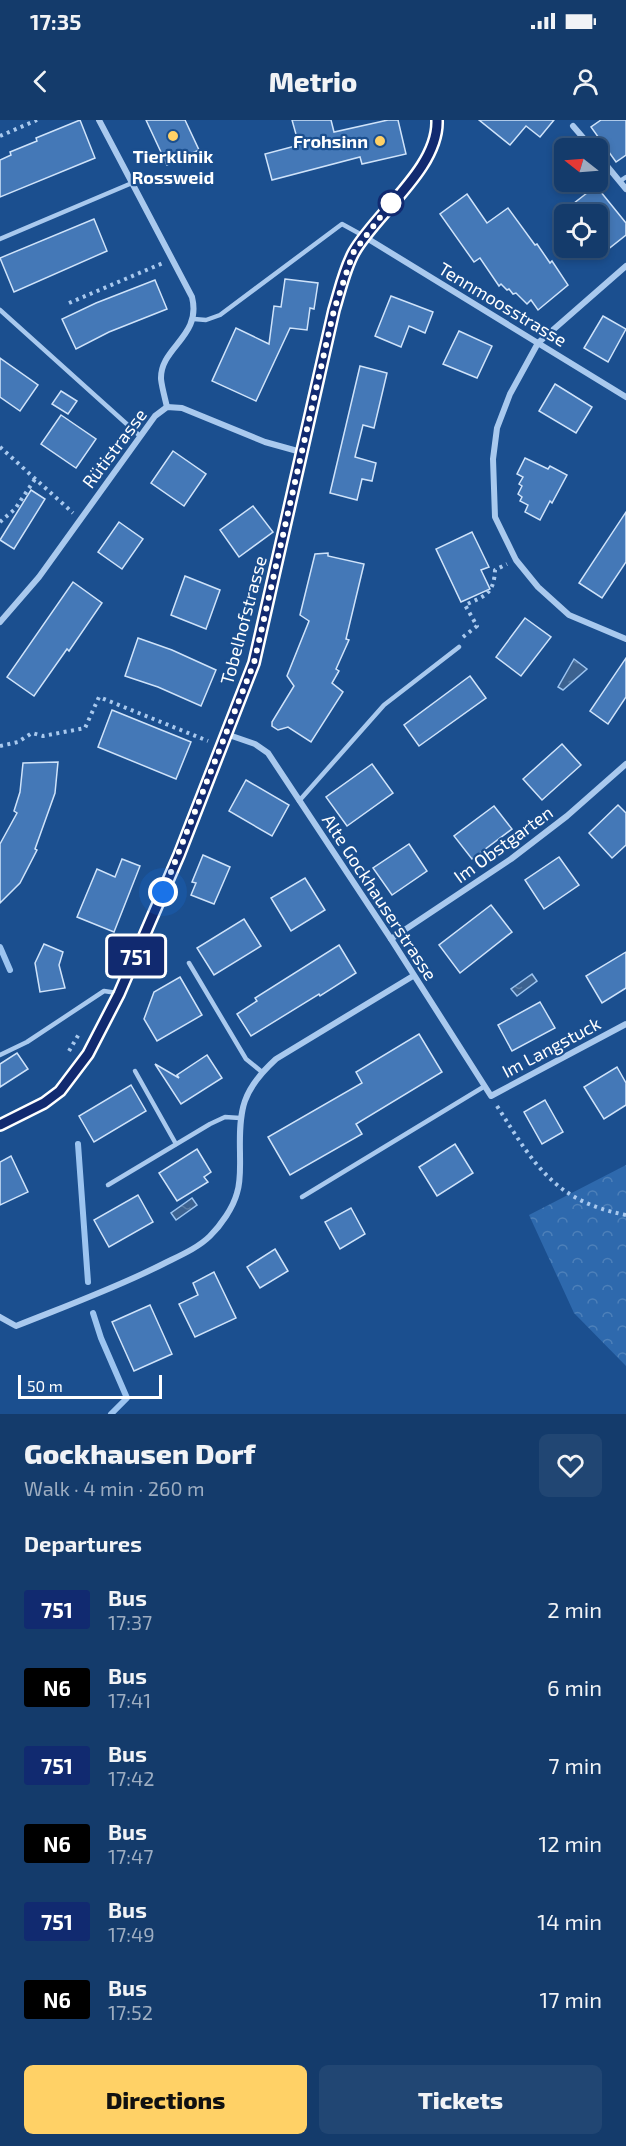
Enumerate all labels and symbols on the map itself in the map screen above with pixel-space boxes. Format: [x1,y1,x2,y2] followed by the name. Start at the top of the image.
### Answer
[166,129,180,143] marker: Tierklinik Rossweid
[293,130,368,152] place label: Frohsinn
[373,134,387,148] marker: Frohsinn
[554,138,608,192] north arrow
[132,145,214,188] place label: Tierklinik Rossweid
[378,190,404,216] unlabelled marker
[435,257,571,351] street label: Tennmoosstrasse
[77,404,151,492] street label: Rütistrasse
[215,553,271,687] street label: Tobelhofstrasse
[449,801,557,887] street label: Im Obstgarten
[318,810,442,984] street label: Alte Gockhauserstrasse
[148,877,178,907] your location
[102,936,170,976] line badge: 751
[498,1012,604,1082] street label: Im Langstuck
[18,1372,162,1400] scale bar

